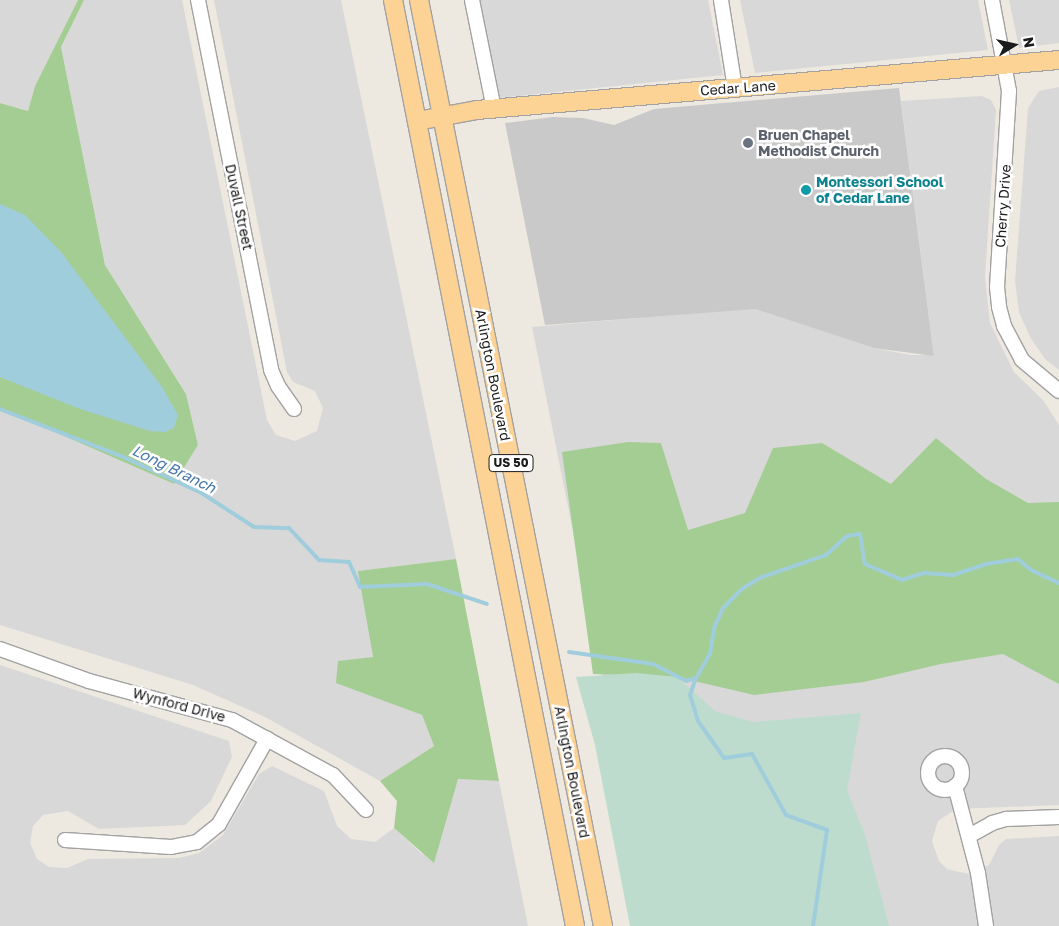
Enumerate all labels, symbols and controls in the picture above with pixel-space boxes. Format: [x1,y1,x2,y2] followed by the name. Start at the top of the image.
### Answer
[989,20,1039,70] north arrow
[1020,36,1039,49] text: N
[700,77,776,99] street label: Cedar Lane
[758,127,879,160] place label: Bruen Chapel Methodist Church
[742,137,754,149] marker: Bruen Chapel Methodist Church
[222,162,256,252] street label: Duvall Street
[992,164,1014,248] street label: Cherry Drive
[816,174,943,206] place label: Montessori School of Cedar Lane
[800,184,812,196] marker: Montessori School of Cedar Lane
[472,308,514,442] street label: Arlington Boulevard
[129,441,219,497] water label: Long Branch
[488,453,534,472] road number: US 50
[131,685,227,725] street label: Wynford Drive
[551,705,593,839] street label: Arlington Boulevard

